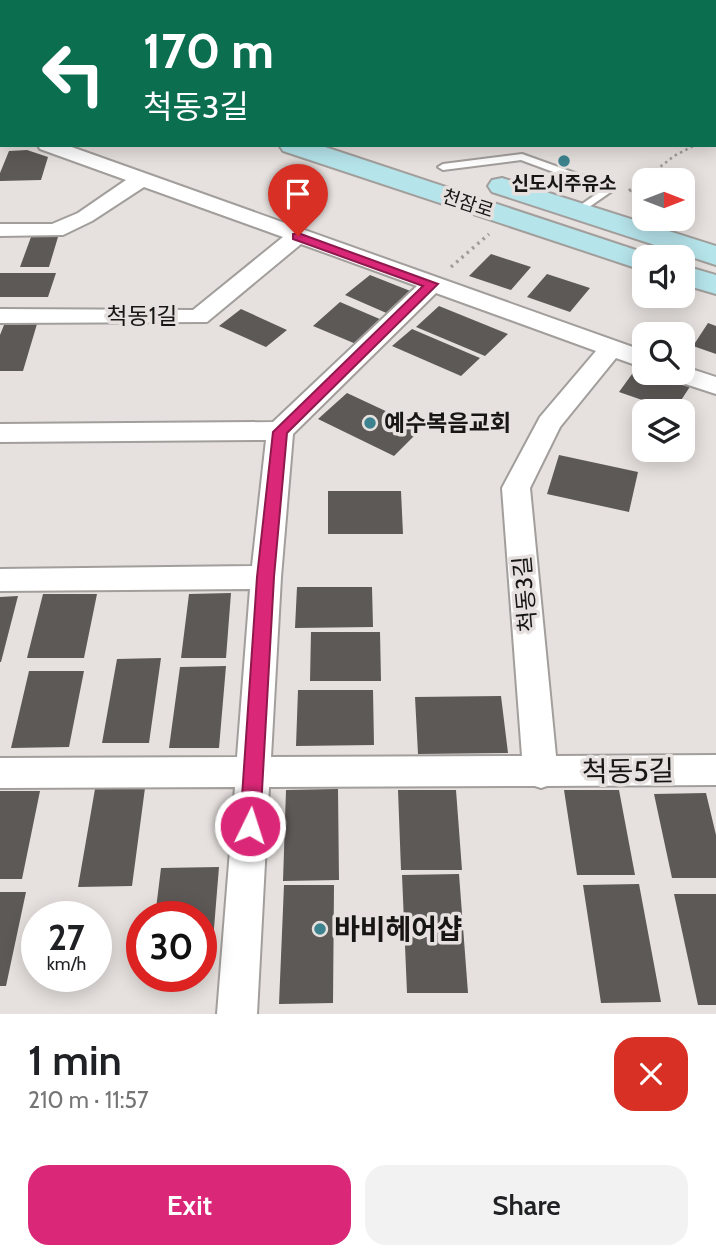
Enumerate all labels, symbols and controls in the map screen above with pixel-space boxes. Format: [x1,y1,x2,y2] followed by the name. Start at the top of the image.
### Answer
[143,21,274,80] text: 170 m
[28,28,119,119] icon: left
[143,87,249,126] text: 척동3길
[556,153,572,169] marker: 신도시주유소
[268,164,328,236] pin
[632,168,695,231] north arrow
[632,168,695,462] map controls
[512,172,616,195] place label: 신도시주유소
[279,175,317,213] icon: arrive
[439,184,496,223] street label: 천잠로
[632,245,695,308] button: sound
[107,302,177,330] street label: 척동1길
[632,322,695,385] button: search
[632,399,695,462] button: layers
[384,409,511,437] place label: 예수복음교회
[362,415,378,431] marker: 예수복음교회
[508,555,542,633] street label: 척동3길
[581,753,675,789] street label: 척동5길
[213,789,287,863] position arrow
[126,901,217,992] speed limit sign: 30
[334,912,463,946] place label: 바비헤어샵
[48,916,85,959] text: 27
[312,921,328,937] marker: 바비헤어샵
[47,953,86,975] text: km/h
[28,1034,122,1086] text: 1 min
[614,1037,688,1111] button: close
[28,1086,149,1114] text: 210 m · 11:57
[28,1165,351,1245] button: Exit
[365,1165,688,1245] button: Share

